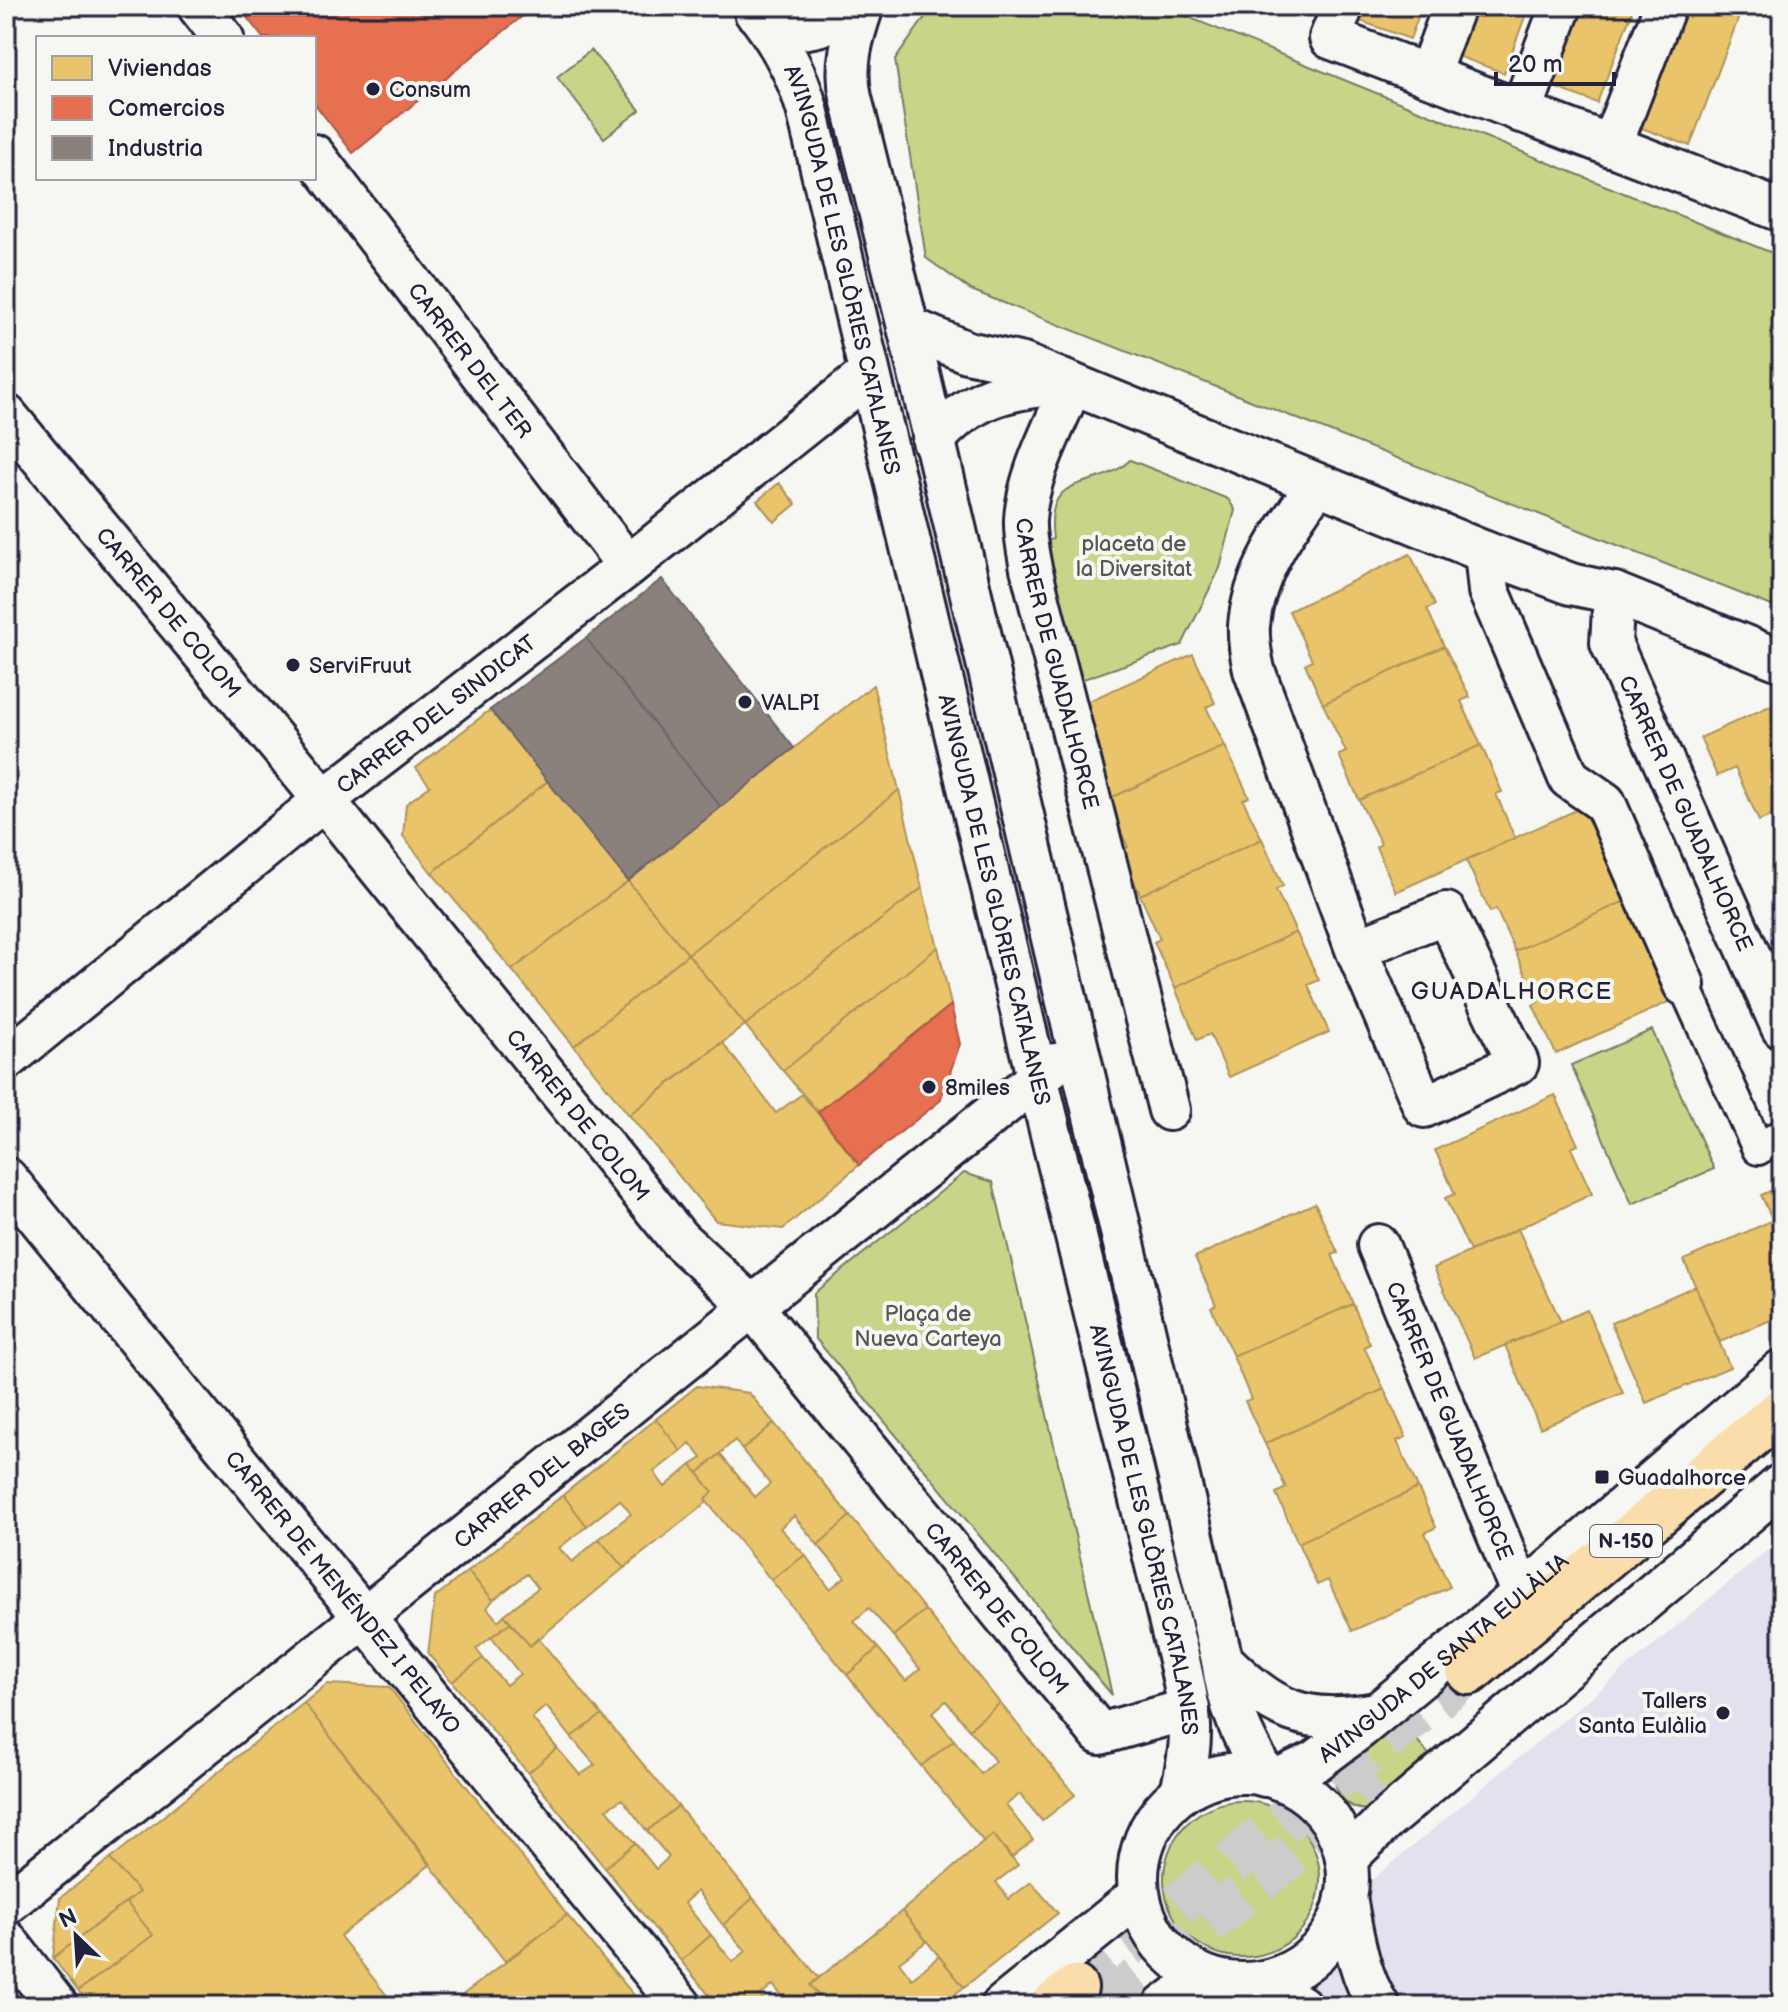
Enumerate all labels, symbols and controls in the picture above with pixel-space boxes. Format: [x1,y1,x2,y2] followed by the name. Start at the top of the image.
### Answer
[36,36,316,180] legend
[1496,36,1614,86] scale bar
[1508,50,1563,79] text: 20 m
[108,54,212,83] text: Viviendas
[777,61,905,478] street label: AVINGUDA DE LES GLÒRIES CATALANES
[389,77,471,104] place label: Consum
[364,80,382,98] marker: Consum
[108,94,225,123] text: Comercios
[108,134,203,163] text: Industria
[402,278,537,444] street label: CARRER DEL TER
[1010,518,1104,812] street label: CARRER DE GUADALHORCE
[90,523,246,704] street label: CARRER DE COLOM
[1076,531,1192,583] park label: placeta de la Diversitat
[332,630,542,800] street label: CARRER DEL SINDICAT
[309,653,412,680] place label: ServiFruut
[284,656,302,674] marker: ServiFruut
[1612,672,1758,955] street label: CARRER DE GUADALHORCE
[761,690,820,717] place label: VALPI
[931,692,1055,1108] street label: AVINGUDA DE LES GLÒRIES CATALANES
[736,693,754,711] marker: VALPI
[1411,977,1613,1006] district label: GUADALHORCE
[500,1024,655,1207] street label: CARRER DE COLOM
[945,1075,1010,1102] place label: 8miles
[920,1078,938,1096] marker: 8miles
[1380,1278,1519,1564] street label: CARRER DE GUADALHORCE
[854,1301,1002,1353] park label: Plaça de Nueva Carteya
[1083,1322,1202,1736] street label: AVINGUDA DE LES GLÒRIES CATALANES
[449,1398,636,1555] street label: CARRER DEL BAGES
[219,1446,466,1740] street label: CARRER DE MENÉNDEZ I PELAYO
[1618,1465,1746,1492] place label: Guadalhorce
[1593,1468,1611,1486] marker: Guadalhorce
[918,1518,1074,1700] street label: CARRER DE COLOM
[1590,1525,1662,1557] road number: N-150
[1314,1548,1575,1769] street label: AVINGUDA DE SANTA EULÀLIA
[1578,1688,1707,1740] place label: Tallers Santa Eulàlia
[1714,1704,1732,1722] marker: Tallers Santa Eulàlia
[36,1896,116,1976] north arrow
[55,1904,81,1935] text: N

